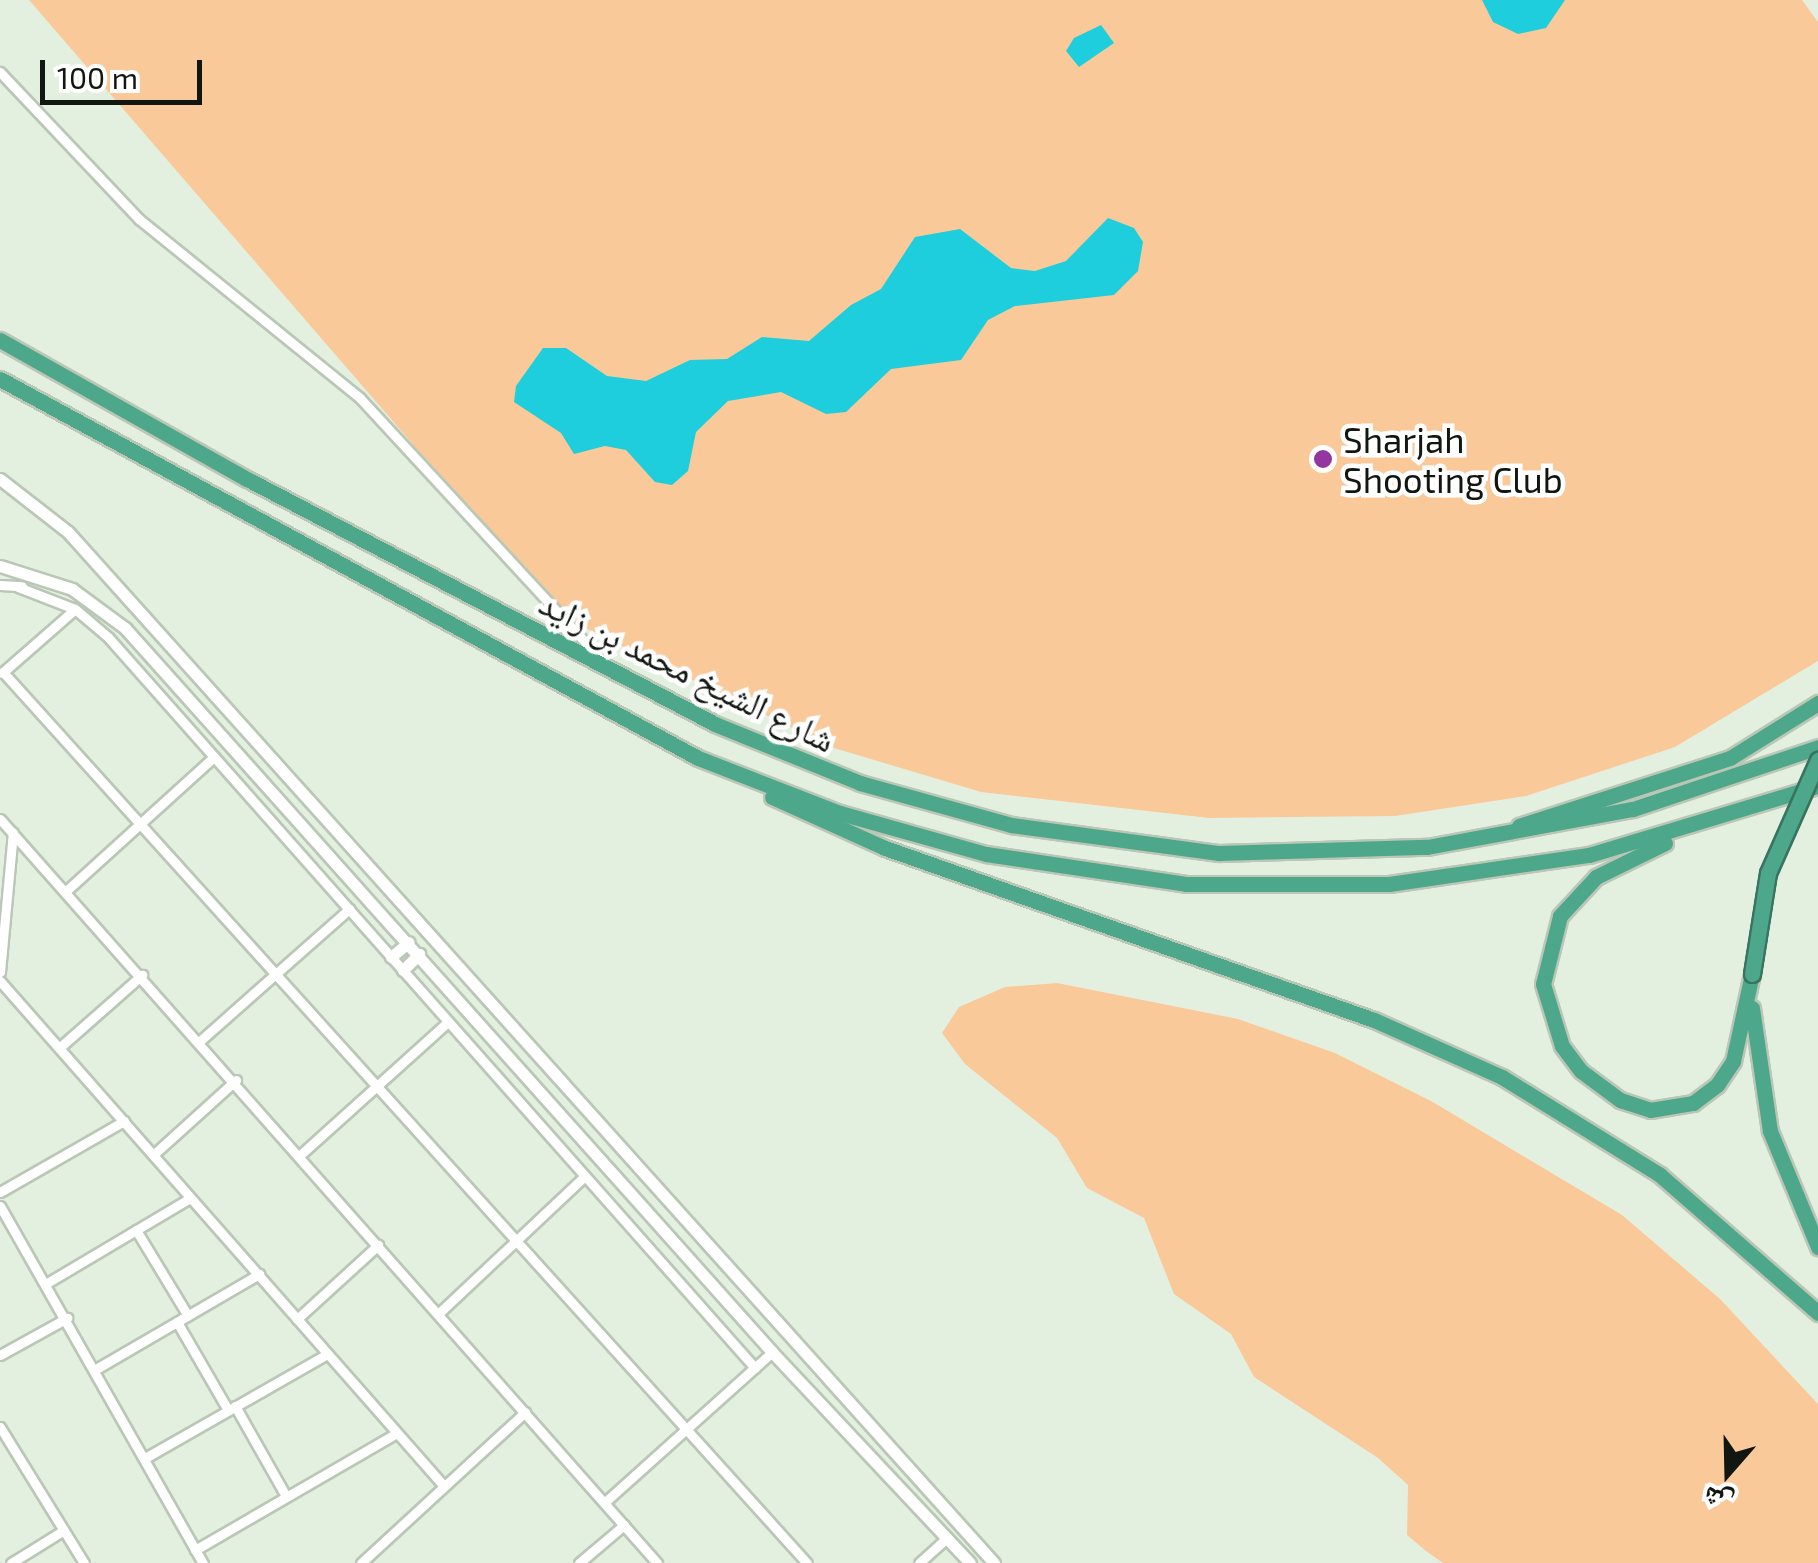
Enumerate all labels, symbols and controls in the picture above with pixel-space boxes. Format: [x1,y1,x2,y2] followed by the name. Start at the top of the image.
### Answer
[45,40,208,102] scale bar
[57,59,138,95] text: 100 m
[1343,418,1563,500] place label: Sharjah Shooting Club
[1312,448,1334,470] marker: Sharjah Shooting Club
[533,580,843,760] street label: شارع الشيخ محمد بن زايد
[1678,1423,1778,1523] north arrow
[1698,1480,1738,1522] text: ش

